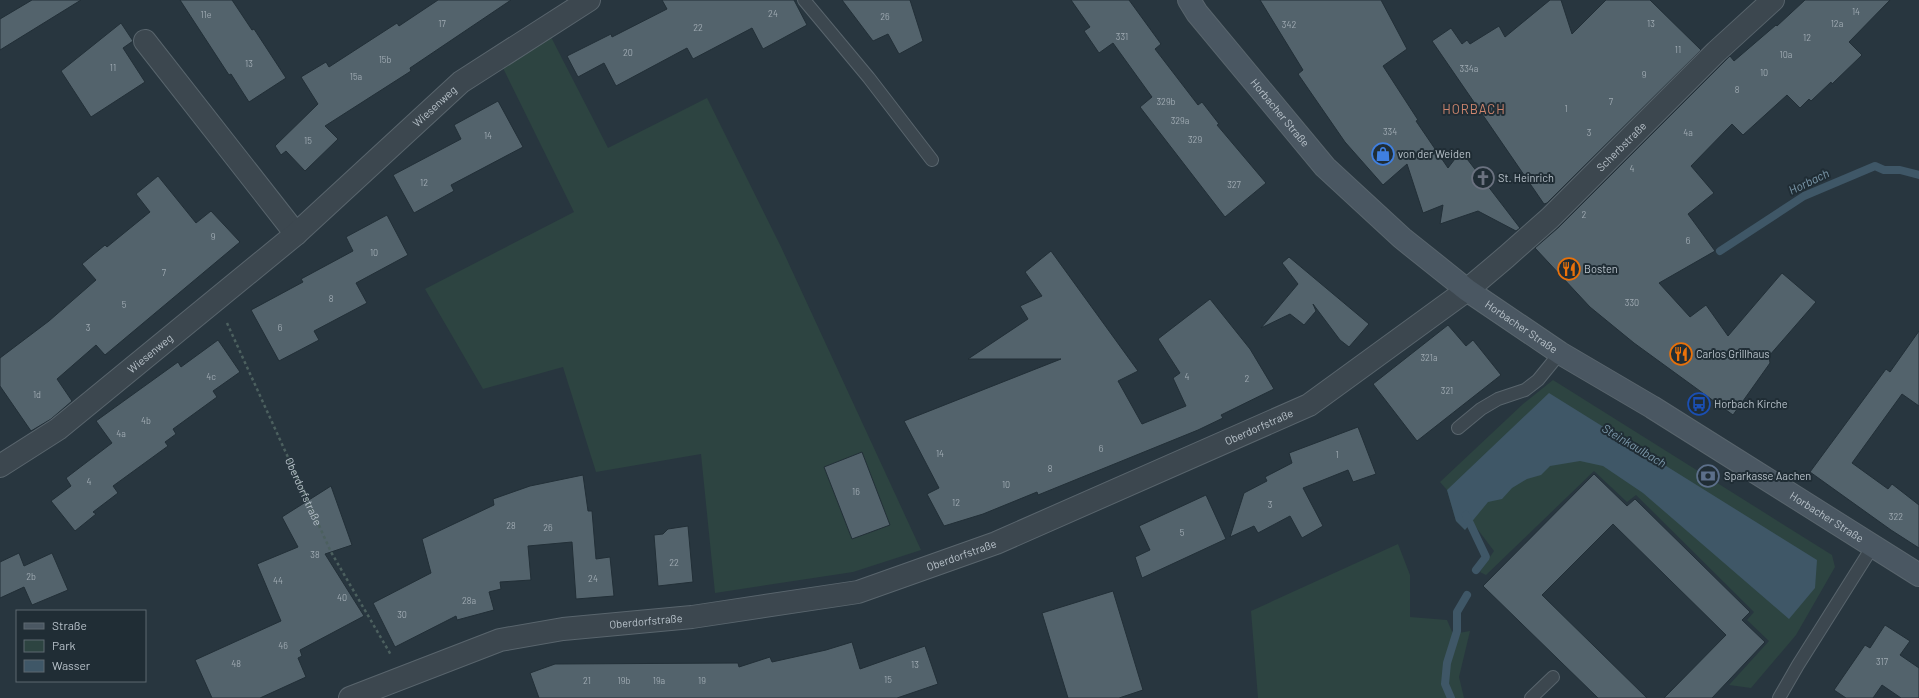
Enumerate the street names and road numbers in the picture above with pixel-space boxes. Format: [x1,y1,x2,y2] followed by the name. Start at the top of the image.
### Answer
[1248,76,1312,149] street label: Horbacher Straße
[410,82,459,129] street label: Wiesenweg
[1594,119,1649,174] street label: Scherbstraße
[1483,297,1560,356] street label: Horbacher Straße
[125,331,175,375] street label: Wiesenweg
[1223,406,1295,447] street label: Oberdorfstraße
[283,455,325,527] street label: Oberdorfstraße
[1788,489,1866,545] street label: Horbacher Straße
[925,536,998,573] street label: Oberdorfstraße
[609,611,683,631] street label: Oberdorfstraße

